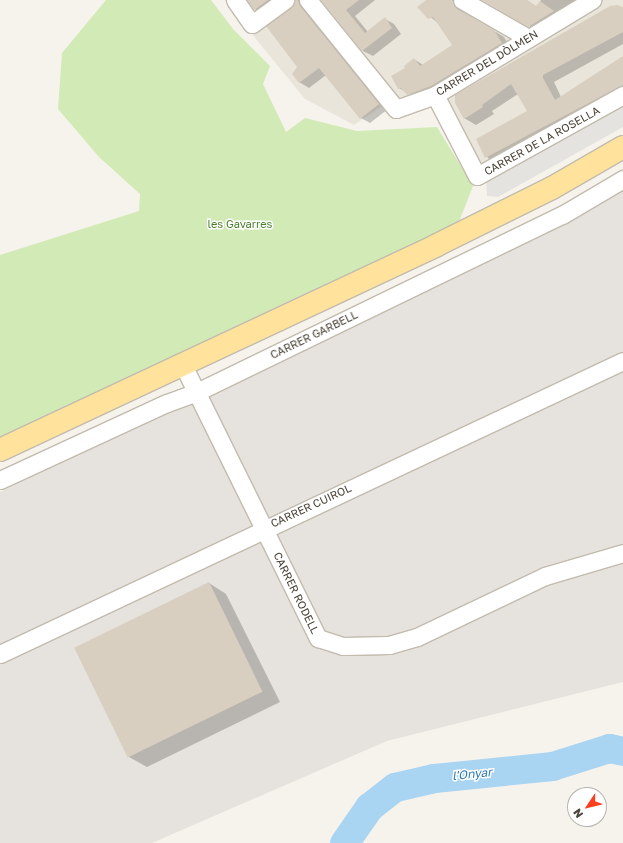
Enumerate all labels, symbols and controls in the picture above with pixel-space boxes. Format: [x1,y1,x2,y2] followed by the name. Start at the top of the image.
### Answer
[434,27,540,99] street label: CARRER DEL DÒLMEN
[482,104,602,178] street label: CARRER DE LA ROSELLA
[208,217,272,231] park label: les Gavarres
[268,308,360,362] street label: CARRER GARBELL
[269,482,353,530] street label: CARRER CUIROL
[271,550,321,636] street label: CARRER RODELL
[451,765,493,783] water label: l'Onyar
[567,787,607,827] north arrow
[570,806,585,821] text: N

